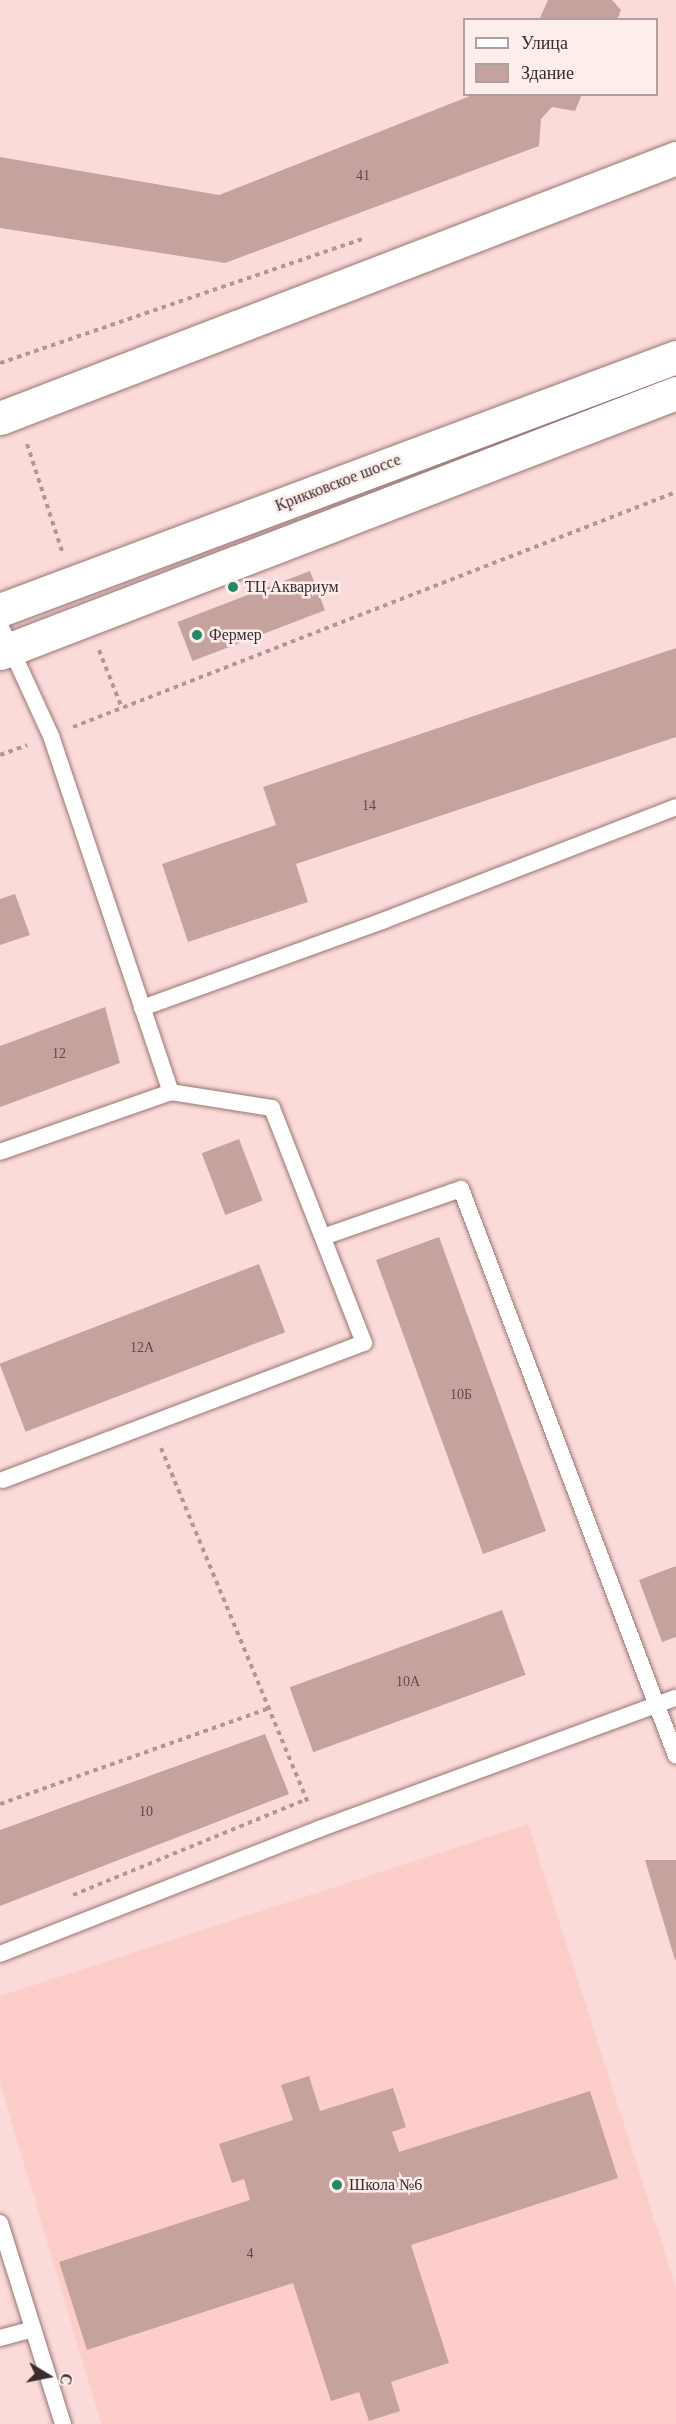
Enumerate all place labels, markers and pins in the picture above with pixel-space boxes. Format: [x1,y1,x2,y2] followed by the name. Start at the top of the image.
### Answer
[245,577,339,597] place label: ТЦ Аквариум
[226,580,240,594] marker: ТЦ Аквариум
[209,625,262,645] place label: Фермер
[190,628,204,642] marker: Фермер
[349,2175,422,2195] place label: Школа №6
[330,2178,344,2192] marker: Школа №6

